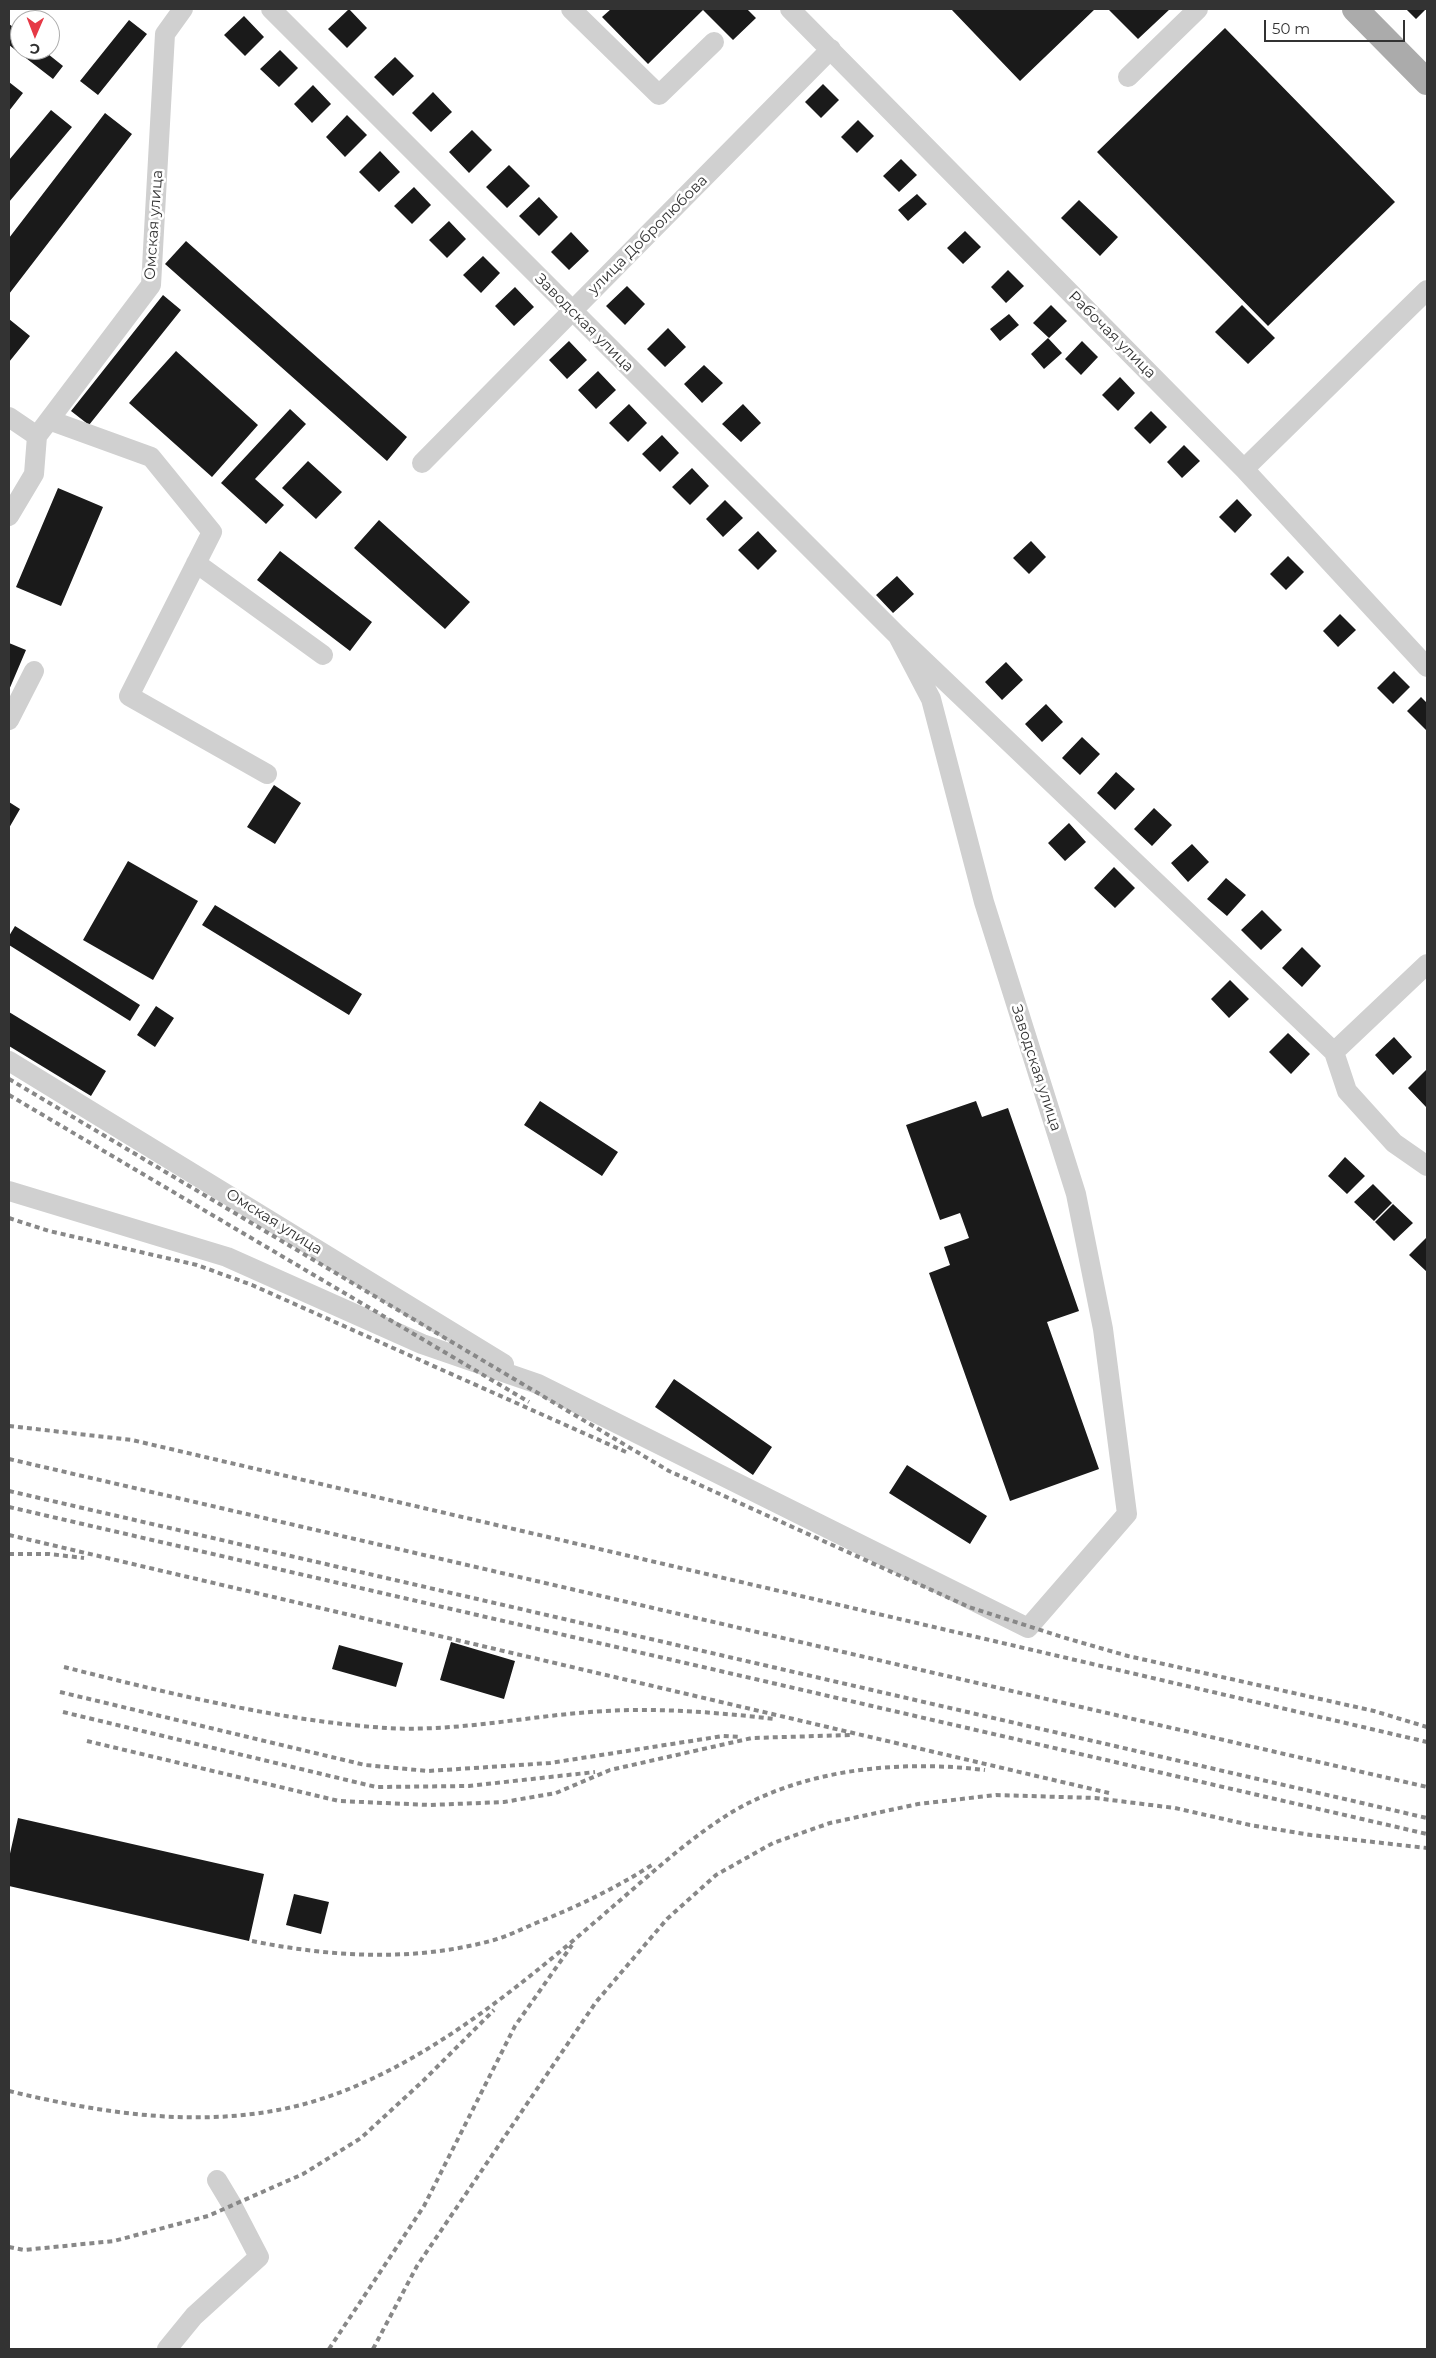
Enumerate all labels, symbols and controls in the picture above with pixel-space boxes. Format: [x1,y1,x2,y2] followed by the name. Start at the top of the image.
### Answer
[10,10,60,60] north arrow
[1266,10,1407,42] scale bar
[1272,19,1310,38] text: 50 m
[30,40,40,58] text: С
[141,169,167,281] street label: Омская улица
[585,172,711,298] street label: улица Добролюбова
[531,270,637,376] street label: Заводская улица
[1065,288,1159,382] street label: Рабочая улица
[1007,1002,1065,1134] street label: Заводская улица
[222,1185,326,1259] street label: Омская улица

